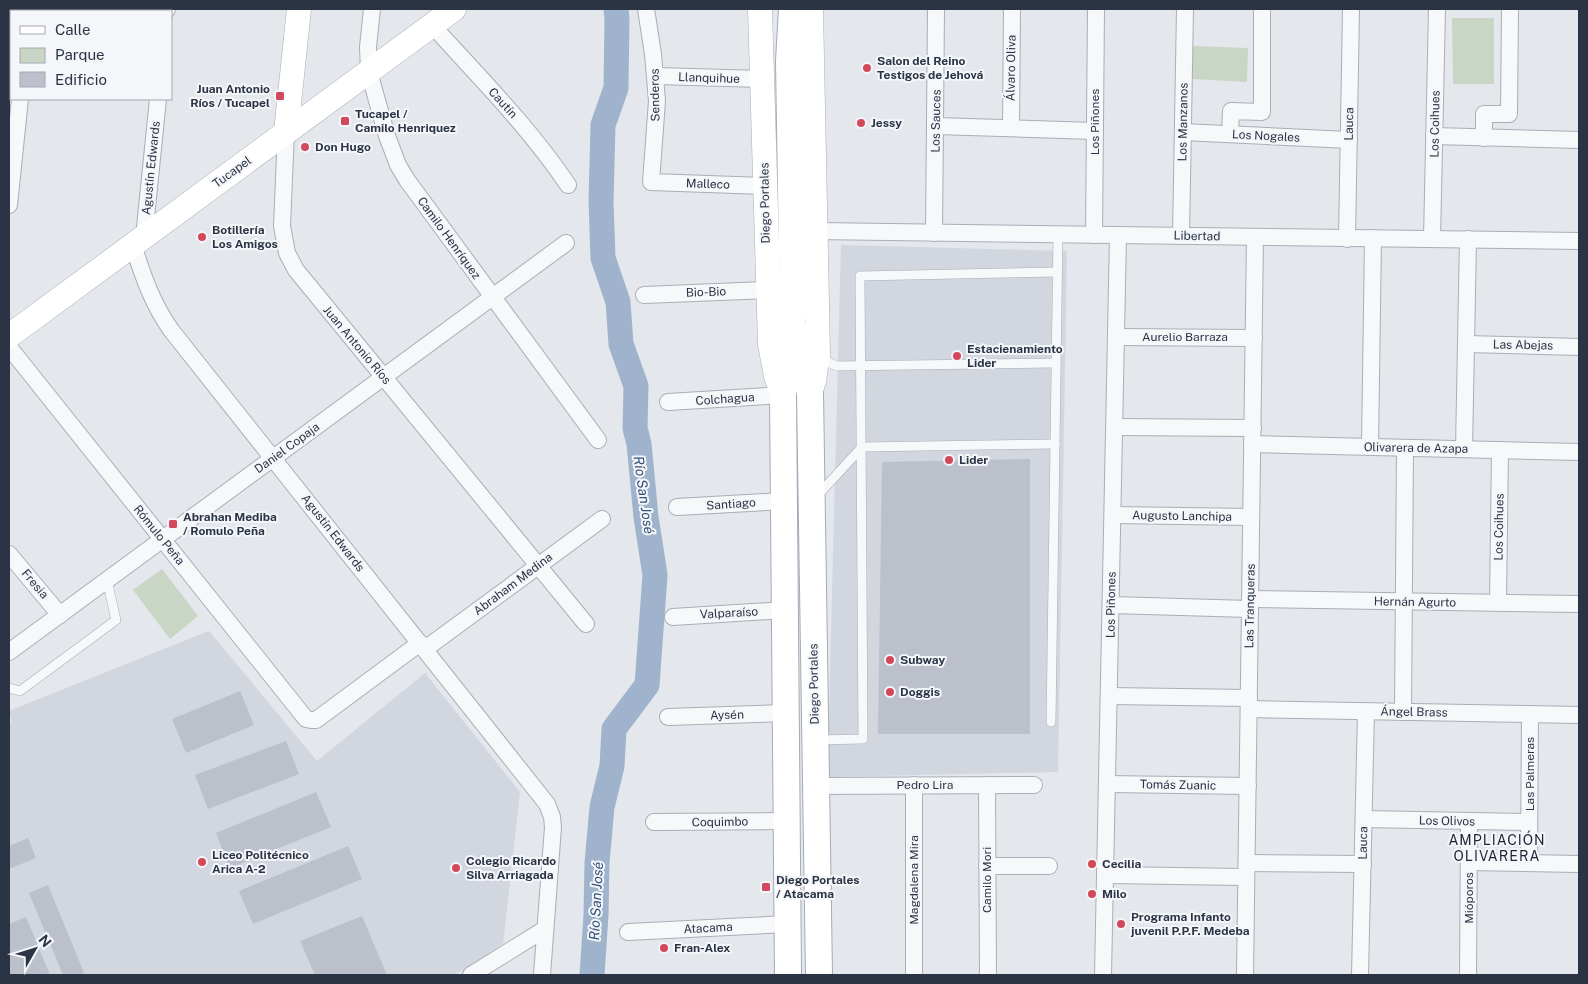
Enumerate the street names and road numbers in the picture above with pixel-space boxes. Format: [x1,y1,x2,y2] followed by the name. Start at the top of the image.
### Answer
[1003,35,1019,101] street label: Álvaro Oliva
[648,68,662,122] street label: Senderos
[678,70,740,86] street label: Llanquihue
[1175,83,1191,161] street label: Los Manzanos
[486,85,520,121] street label: Cautín
[928,89,944,153] street label: Los Sauces
[1088,89,1102,155] street label: Los Piñones
[1427,90,1443,158] street label: Los Coihues
[1342,107,1356,141] street label: Lauca
[139,120,163,216] street label: Agustín Edwards
[1232,127,1300,145] street label: Los Nogales
[210,153,254,191] street label: Tucapel
[757,162,773,244] street label: Diego Portales
[686,176,730,192] street label: Malleco
[414,194,484,282] street label: Camilo Henríquez
[1173,229,1221,243] street label: Libertad
[686,284,727,300] street label: Bio-Bio
[320,303,394,387] street label: Juan Antonio Ríos
[1142,330,1228,344] street label: Aurelio Barraza
[1493,337,1553,353] street label: Las Abejas
[695,390,755,408] street label: Colchagua
[252,420,322,476] street label: Daniel Copaja
[1364,440,1468,456] street label: Olivarera de Azapa
[298,492,368,574] street label: Agustín Edwards
[1491,493,1507,561] street label: Los Coihues
[706,495,756,513] street label: Santiago
[131,502,187,568] street label: Rómulo Peña
[1132,508,1232,524] street label: Augusto Lanchipa
[471,550,555,618] street label: Abraham Medina
[1242,563,1258,649] street label: Las Tranqueras
[19,566,51,602] street label: Fresia
[1103,572,1119,638] street label: Los Piñones
[1374,594,1457,610] street label: Hernán Agurto
[700,604,759,622] street label: Valparaíso
[806,643,822,725] street label: Diego Portales
[1380,704,1448,720] street label: Ángel Brass
[710,707,744,723] street label: Aysén
[1523,737,1537,811] street label: Las Palmeras
[1140,777,1216,793] street label: Tomás Zuanic
[897,778,953,792] street label: Pedro Lira
[1419,814,1475,828] street label: Los Olivos
[692,815,749,829] street label: Coquimbo
[1356,826,1370,860] street label: Lauca
[907,835,921,925] street label: Magdalena Mira
[980,847,994,913] street label: Camilo Mori
[1462,872,1476,924] street label: Mióporos
[683,920,733,936] street label: Atacama

